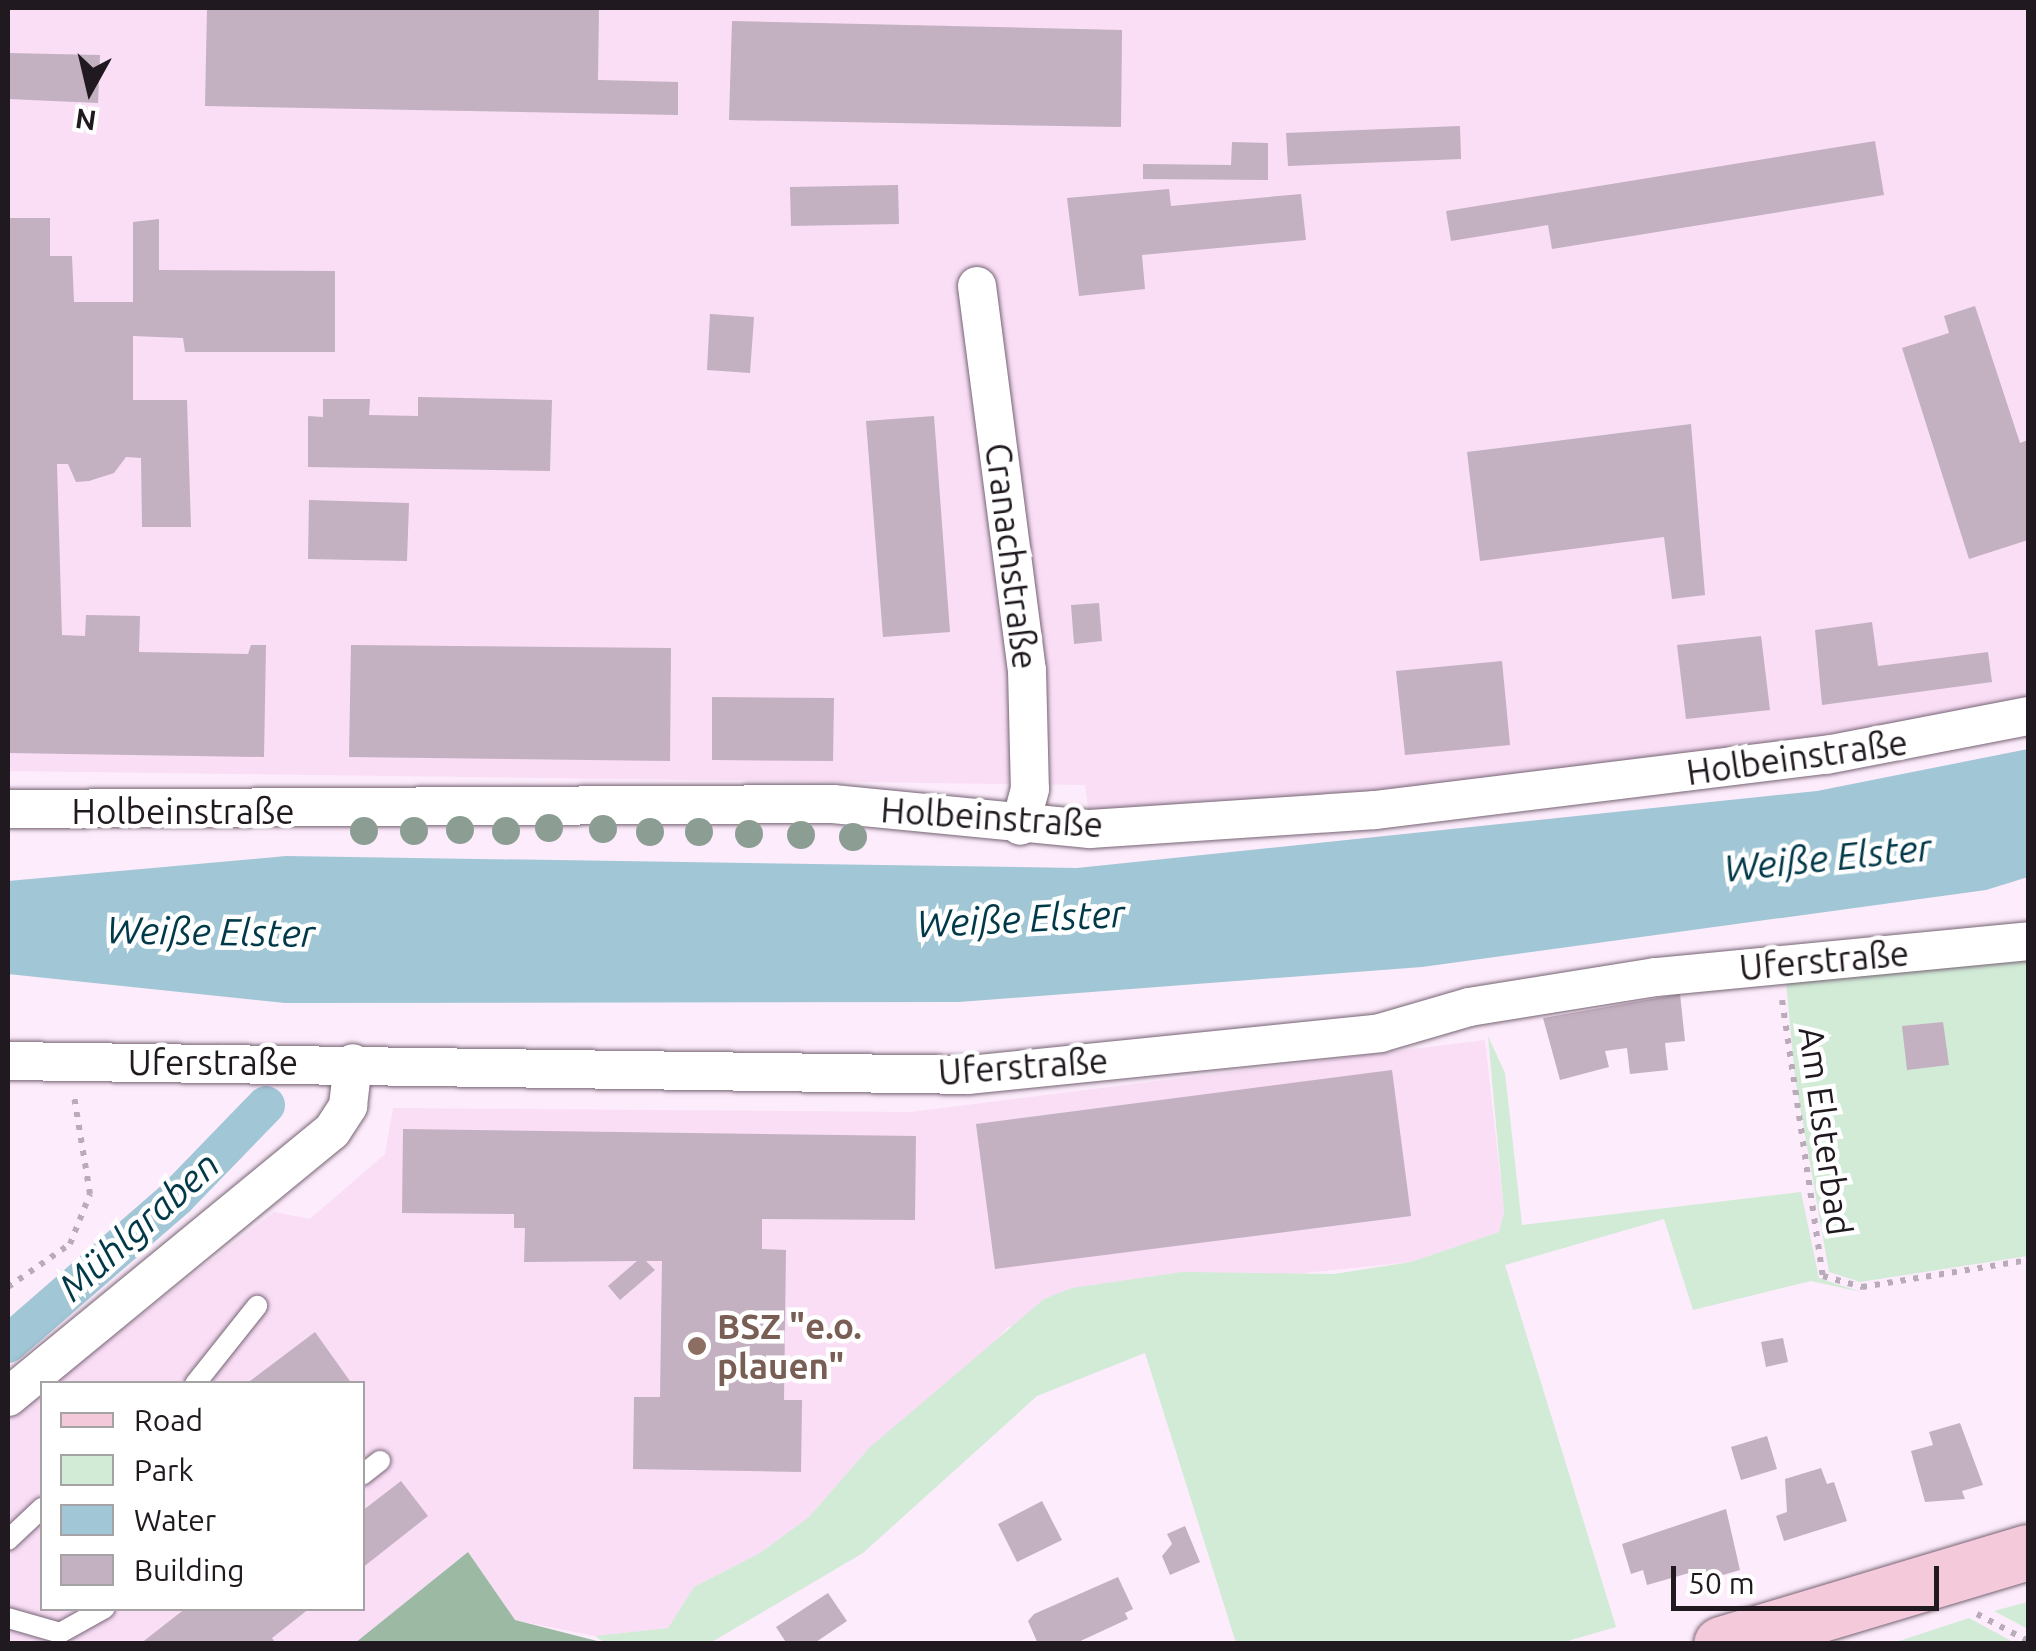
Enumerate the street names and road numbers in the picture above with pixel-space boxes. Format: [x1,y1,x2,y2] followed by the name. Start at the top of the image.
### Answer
[977,441,1047,671] street label: Cranachstraße
[1684,721,1910,793] street label: Holbeinstraße
[879,788,1105,846] street label: Holbeinstraße
[72,790,294,832] street label: Holbeinstraße
[1737,932,1911,988] street label: Uferstraße
[1791,1024,1861,1238] street label: Am Elsterbad
[937,1039,1109,1093] street label: Uferstraße
[128,1041,298,1083] street label: Uferstraße

